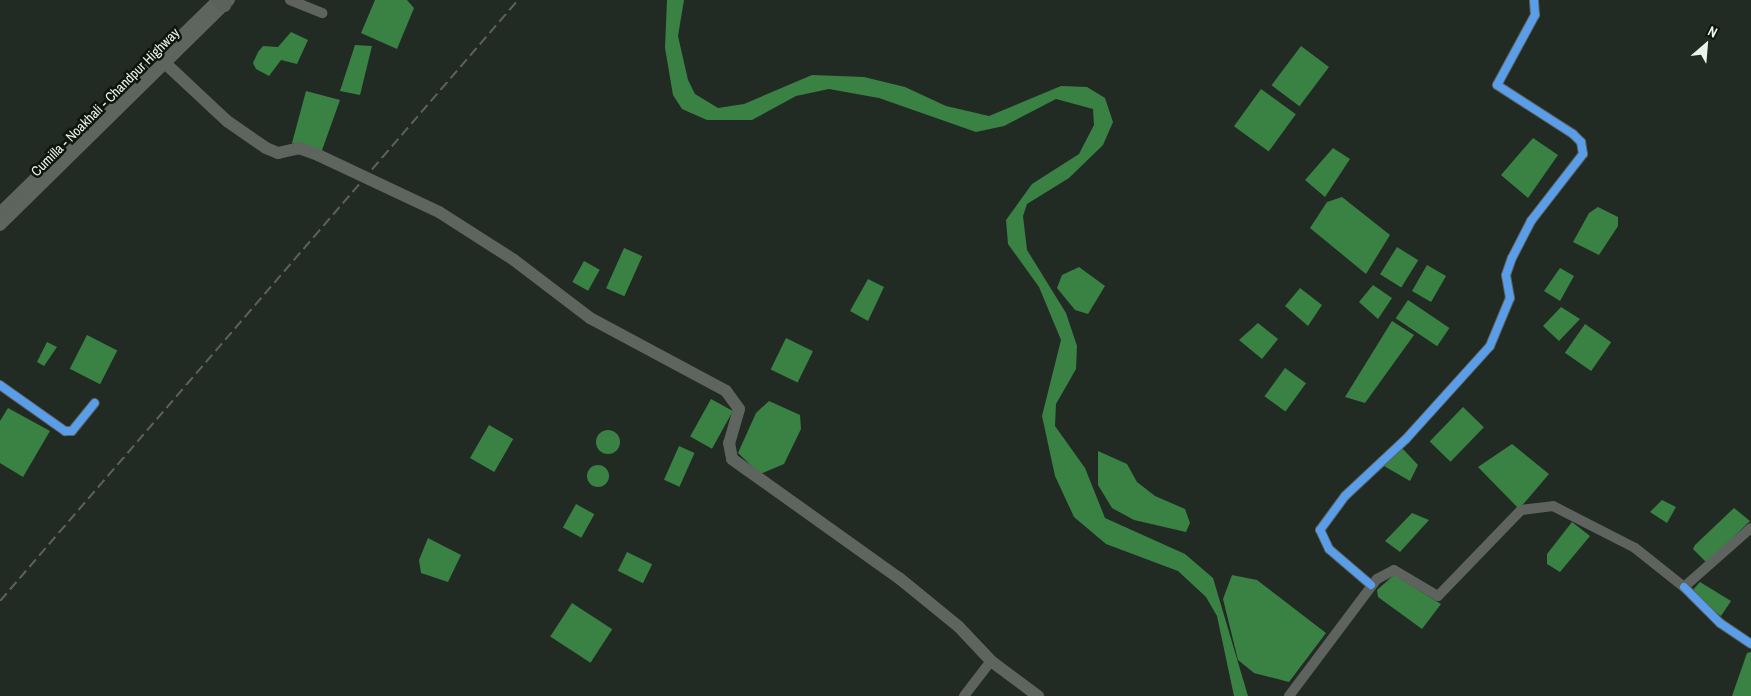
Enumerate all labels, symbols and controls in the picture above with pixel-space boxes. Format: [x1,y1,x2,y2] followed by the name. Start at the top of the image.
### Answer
[1681,20,1731,70] north arrow
[1705,22,1721,42] text: N
[27,24,183,180] street label: Cumilla - Noakhali - Chandpur Highway

